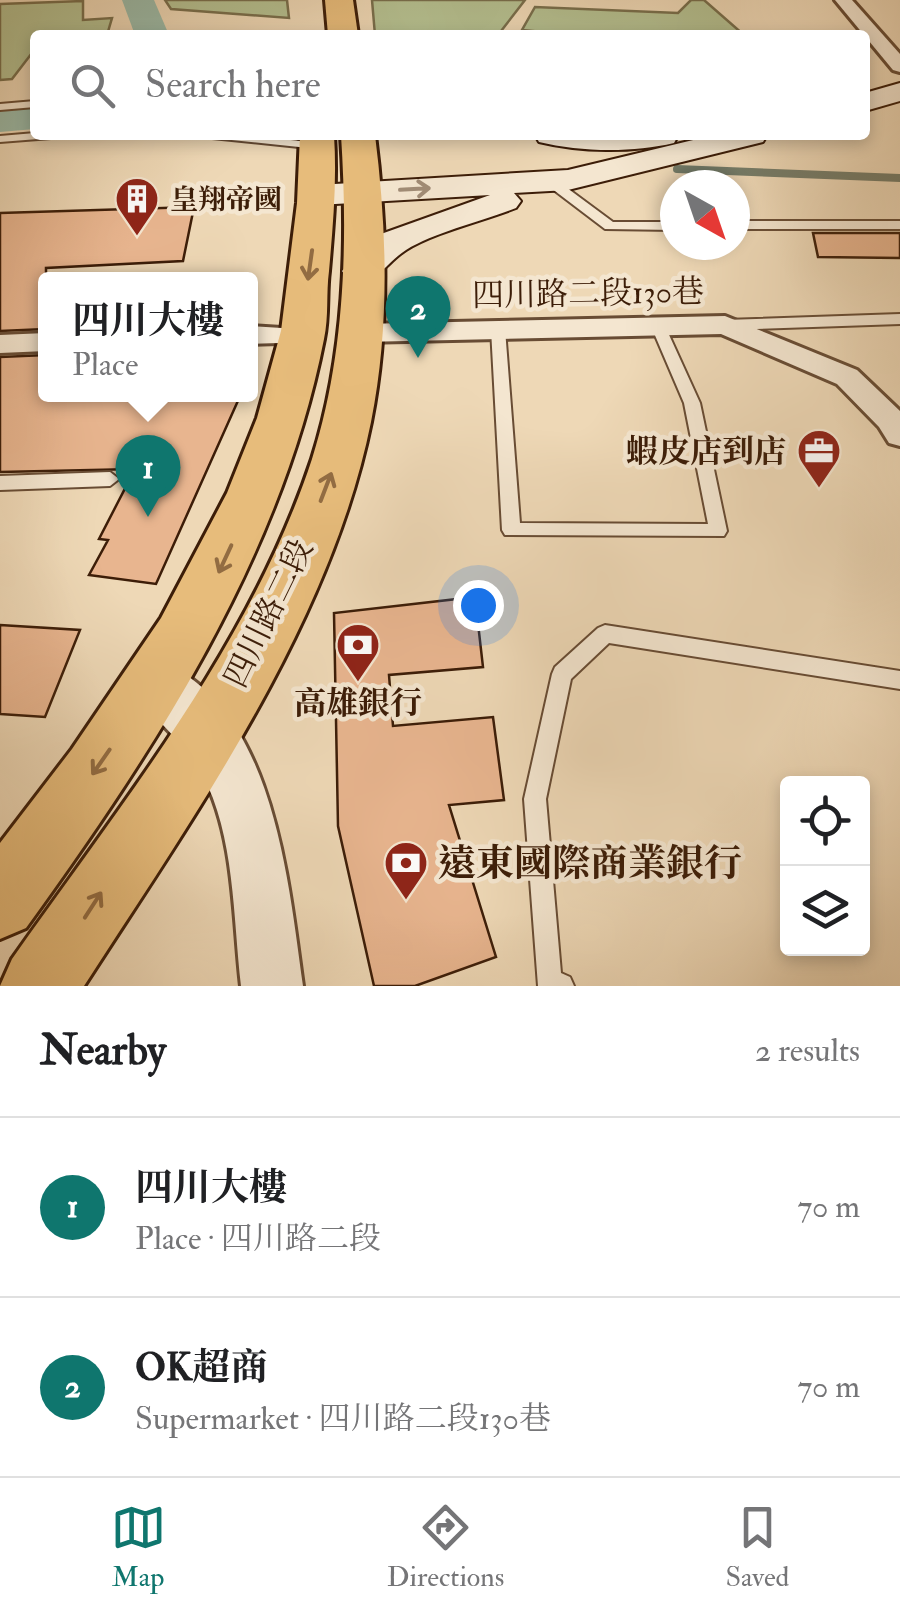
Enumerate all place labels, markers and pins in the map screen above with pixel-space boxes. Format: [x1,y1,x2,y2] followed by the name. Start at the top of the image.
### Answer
[114,176,160,237] building icon: 皇翔帝國
[170,183,282,218] place label: 皇翔帝國
[386,276,450,358] pin: 2
[796,428,842,489] office icon: 蝦皮店到店
[626,432,786,472] place label: 蝦皮店到店
[116,434,180,517] pin: 1
[335,622,381,683] bank icon: 高雄銀行
[294,684,422,724] place label: 高雄銀行
[383,840,429,901] bank icon: 遠東國際商業銀行
[438,840,742,888] place label: 遠東國際商業銀行

